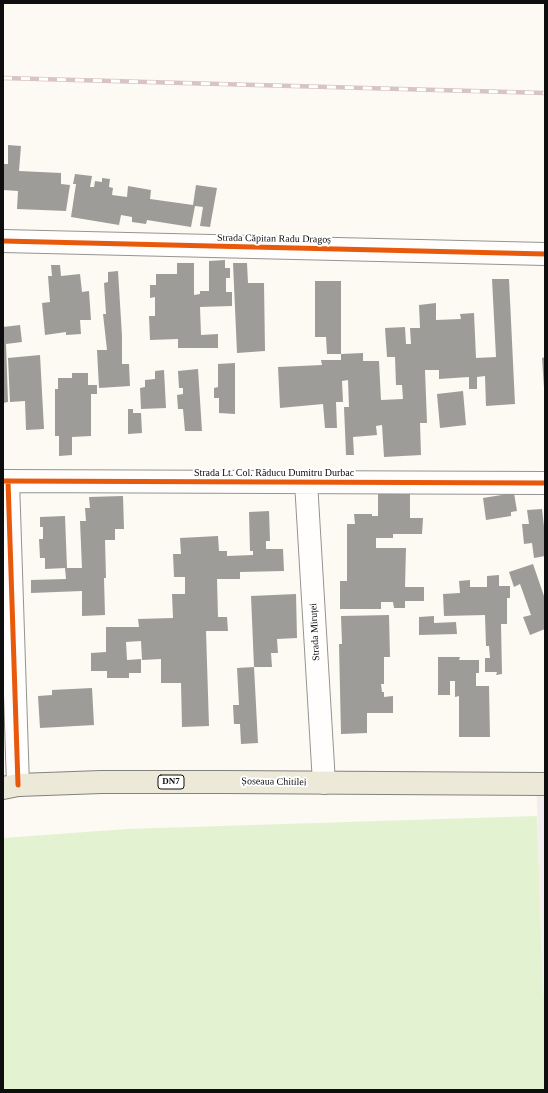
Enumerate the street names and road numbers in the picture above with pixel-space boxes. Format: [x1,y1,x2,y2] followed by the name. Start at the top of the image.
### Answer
[217,232,331,246] street label: Strada Căpitan Radu Dragoș
[194,467,354,479] street label: Strada Lt. Col. Răducu Dumitru Durbac
[307,603,323,661] street label: Strada Miruței
[158,775,184,789] road number: DN7
[241,775,307,789] street label: Șoseaua Chitilei

